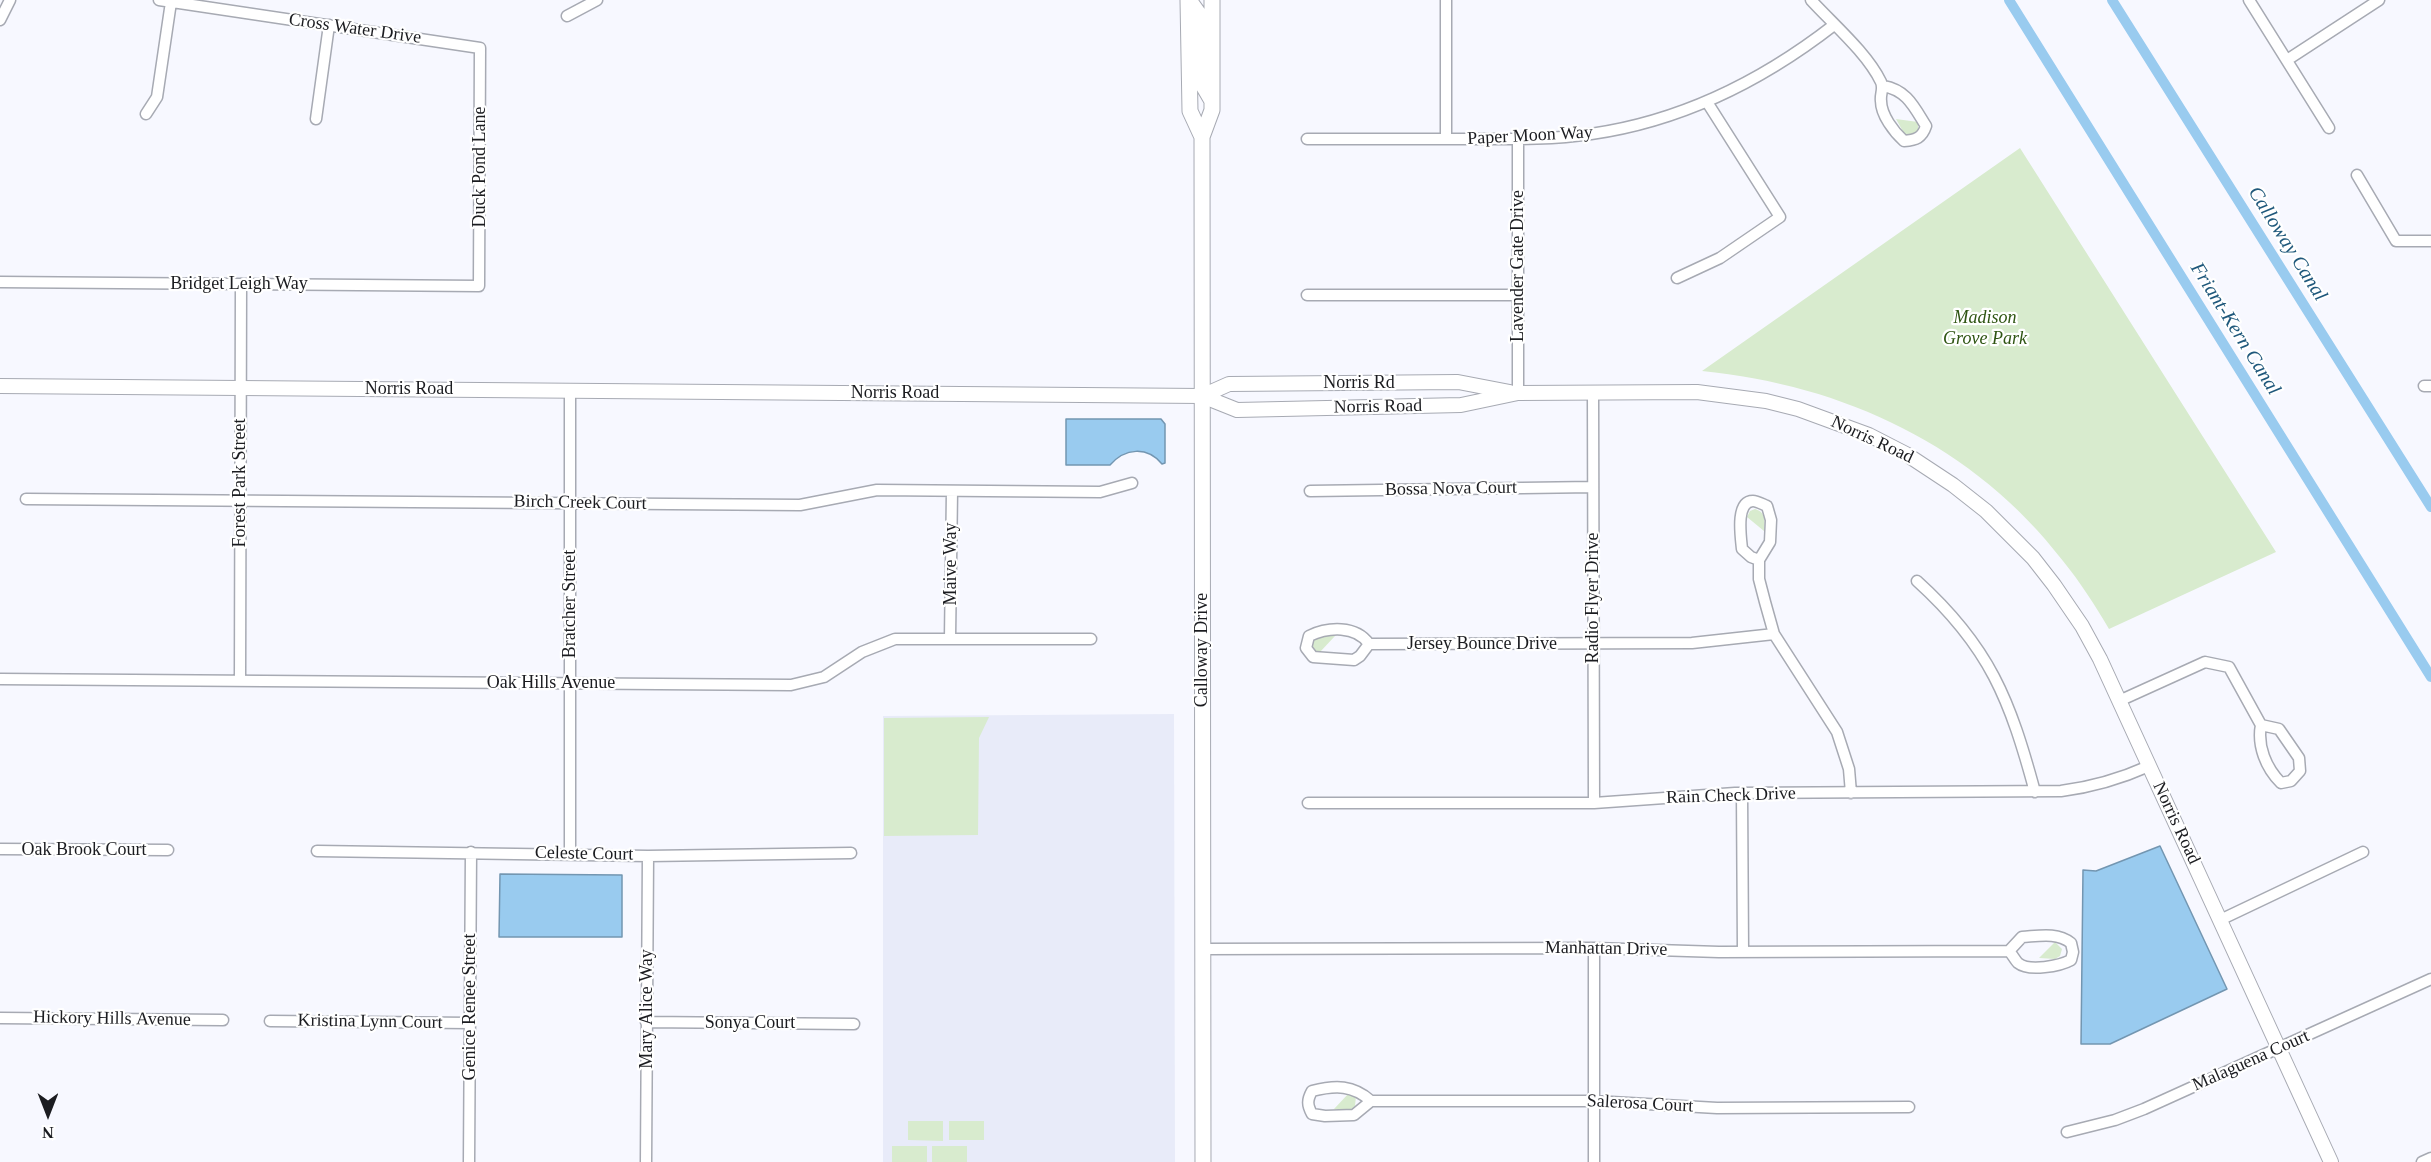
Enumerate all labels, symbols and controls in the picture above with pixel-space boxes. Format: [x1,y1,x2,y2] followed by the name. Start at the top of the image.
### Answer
[287,9,423,49] street label: Cross Water Drive
[469,107,491,227] street label: Duck Pond Lane
[1467,122,1593,150] street label: Paper Moon Way
[2242,182,2332,306] water label: Calloway Canal
[1507,190,1529,342] street label: Lavender Gate Drive
[2185,258,2285,400] water label: Friant-Kern Canal
[170,273,308,295] street label: Bridget Leigh Way
[1943,307,2027,350] park label: Madison Grove Park
[1323,372,1395,394] street label: Norris Rd
[365,378,453,400] street label: Norris Road
[851,382,939,404] street label: Norris Road
[1334,395,1422,419] street label: Norris Road
[1827,412,1917,468] street label: Norris Road
[229,419,251,547] street label: Forest Park Street
[1385,477,1517,501] street label: Bossa Nova Court
[513,491,647,515] street label: Birch Creek Court
[940,522,962,606] street label: Maive Way
[1582,533,1604,663] street label: Radio Flyer Drive
[559,550,581,658] street label: Bratcher Street
[1191,593,1213,707] street label: Calloway Drive
[1407,633,1557,655] street label: Jersey Bounce Drive
[487,672,615,694] street label: Oak Hills Avenue
[2148,778,2204,868] street label: Norris Road
[1666,783,1796,809] street label: Rain Check Drive
[22,839,146,861] street label: Oak Brook Court
[535,842,633,866] street label: Celeste Court
[459,934,481,1080] street label: Genice Renee Street
[1545,937,1667,961] street label: Manhattan Drive
[636,949,658,1069] street label: Mary Alice Way
[33,1007,191,1031] street label: Hickory Hills Avenue
[297,1010,443,1034] street label: Kristina Lynn Court
[705,1012,795,1034] street label: Sonya Court
[2189,1026,2313,1096] street label: Malaguena Court
[18,1084,78,1144] north arrow
[1586,1090,1694,1118] street label: Salerosa Court
[42,1124,54,1141] text: N

